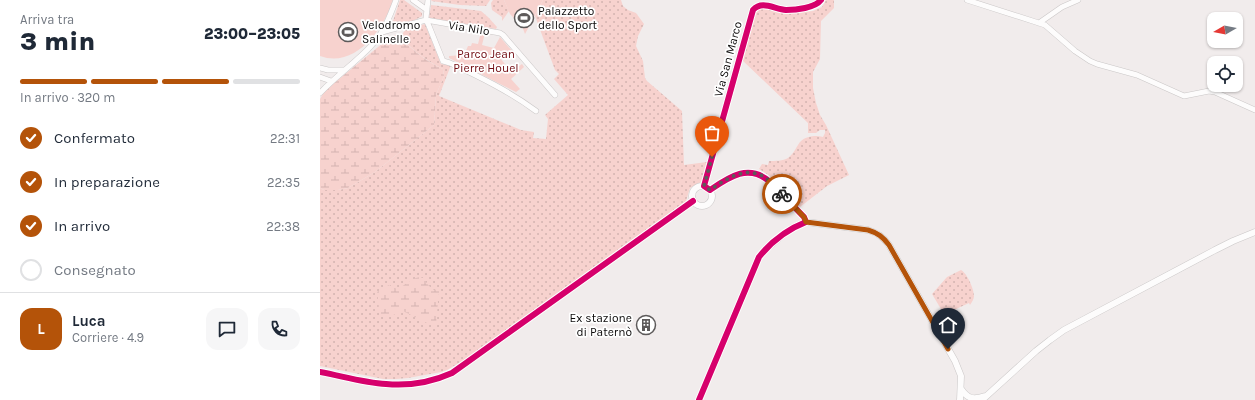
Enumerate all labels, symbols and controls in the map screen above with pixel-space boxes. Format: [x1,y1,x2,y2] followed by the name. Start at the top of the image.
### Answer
[538,4,598,32] place label: Palazzetto dello Sport
[513,7,535,29] sports icon: Palazzetto dello Sport
[20,12,74,27] text: Arriva tra
[1207,12,1243,48] north arrow
[1207,12,1243,92] map controls
[362,18,420,46] place label: Velodromo Salinelle
[447,18,491,38] street label: Via Nilo
[711,20,745,98] street label: Via San Marco
[337,21,359,43] sports icon: Velodromo Salinelle
[204,25,300,43] text: 23:00–23:05
[20,26,95,57] text: 3 min
[453,47,519,75] park label: Parco Jean Pierre Houel
[1207,56,1243,92] button: locate
[20,90,115,105] text: In arrivo · 320 m
[695,116,729,157] pin
[701,122,723,144] icon: bag
[20,127,42,149] icon: check
[54,129,135,147] text: Confermato
[270,131,300,146] text: 22:31
[20,171,42,193] icon: check
[54,173,160,191] text: In preparazione
[762,174,802,214] courier
[267,175,300,190] text: 22:35
[771,183,793,205] icon: bike
[20,215,42,237] icon: check
[54,217,110,235] text: In arrivo
[266,219,300,234] text: 22:38
[54,261,136,279] text: Consegnato
[206,308,248,350] button: chat
[258,308,300,350] button: phone
[931,308,965,349] pin
[570,311,632,339] place label: Ex stazione di Paternò
[72,312,106,330] text: Luca
[635,314,657,336] building icon: Ex stazione di Paternò
[937,314,959,336] icon: home
[37,320,45,338] text: L
[72,330,144,345] text: Corriere · 4.9

